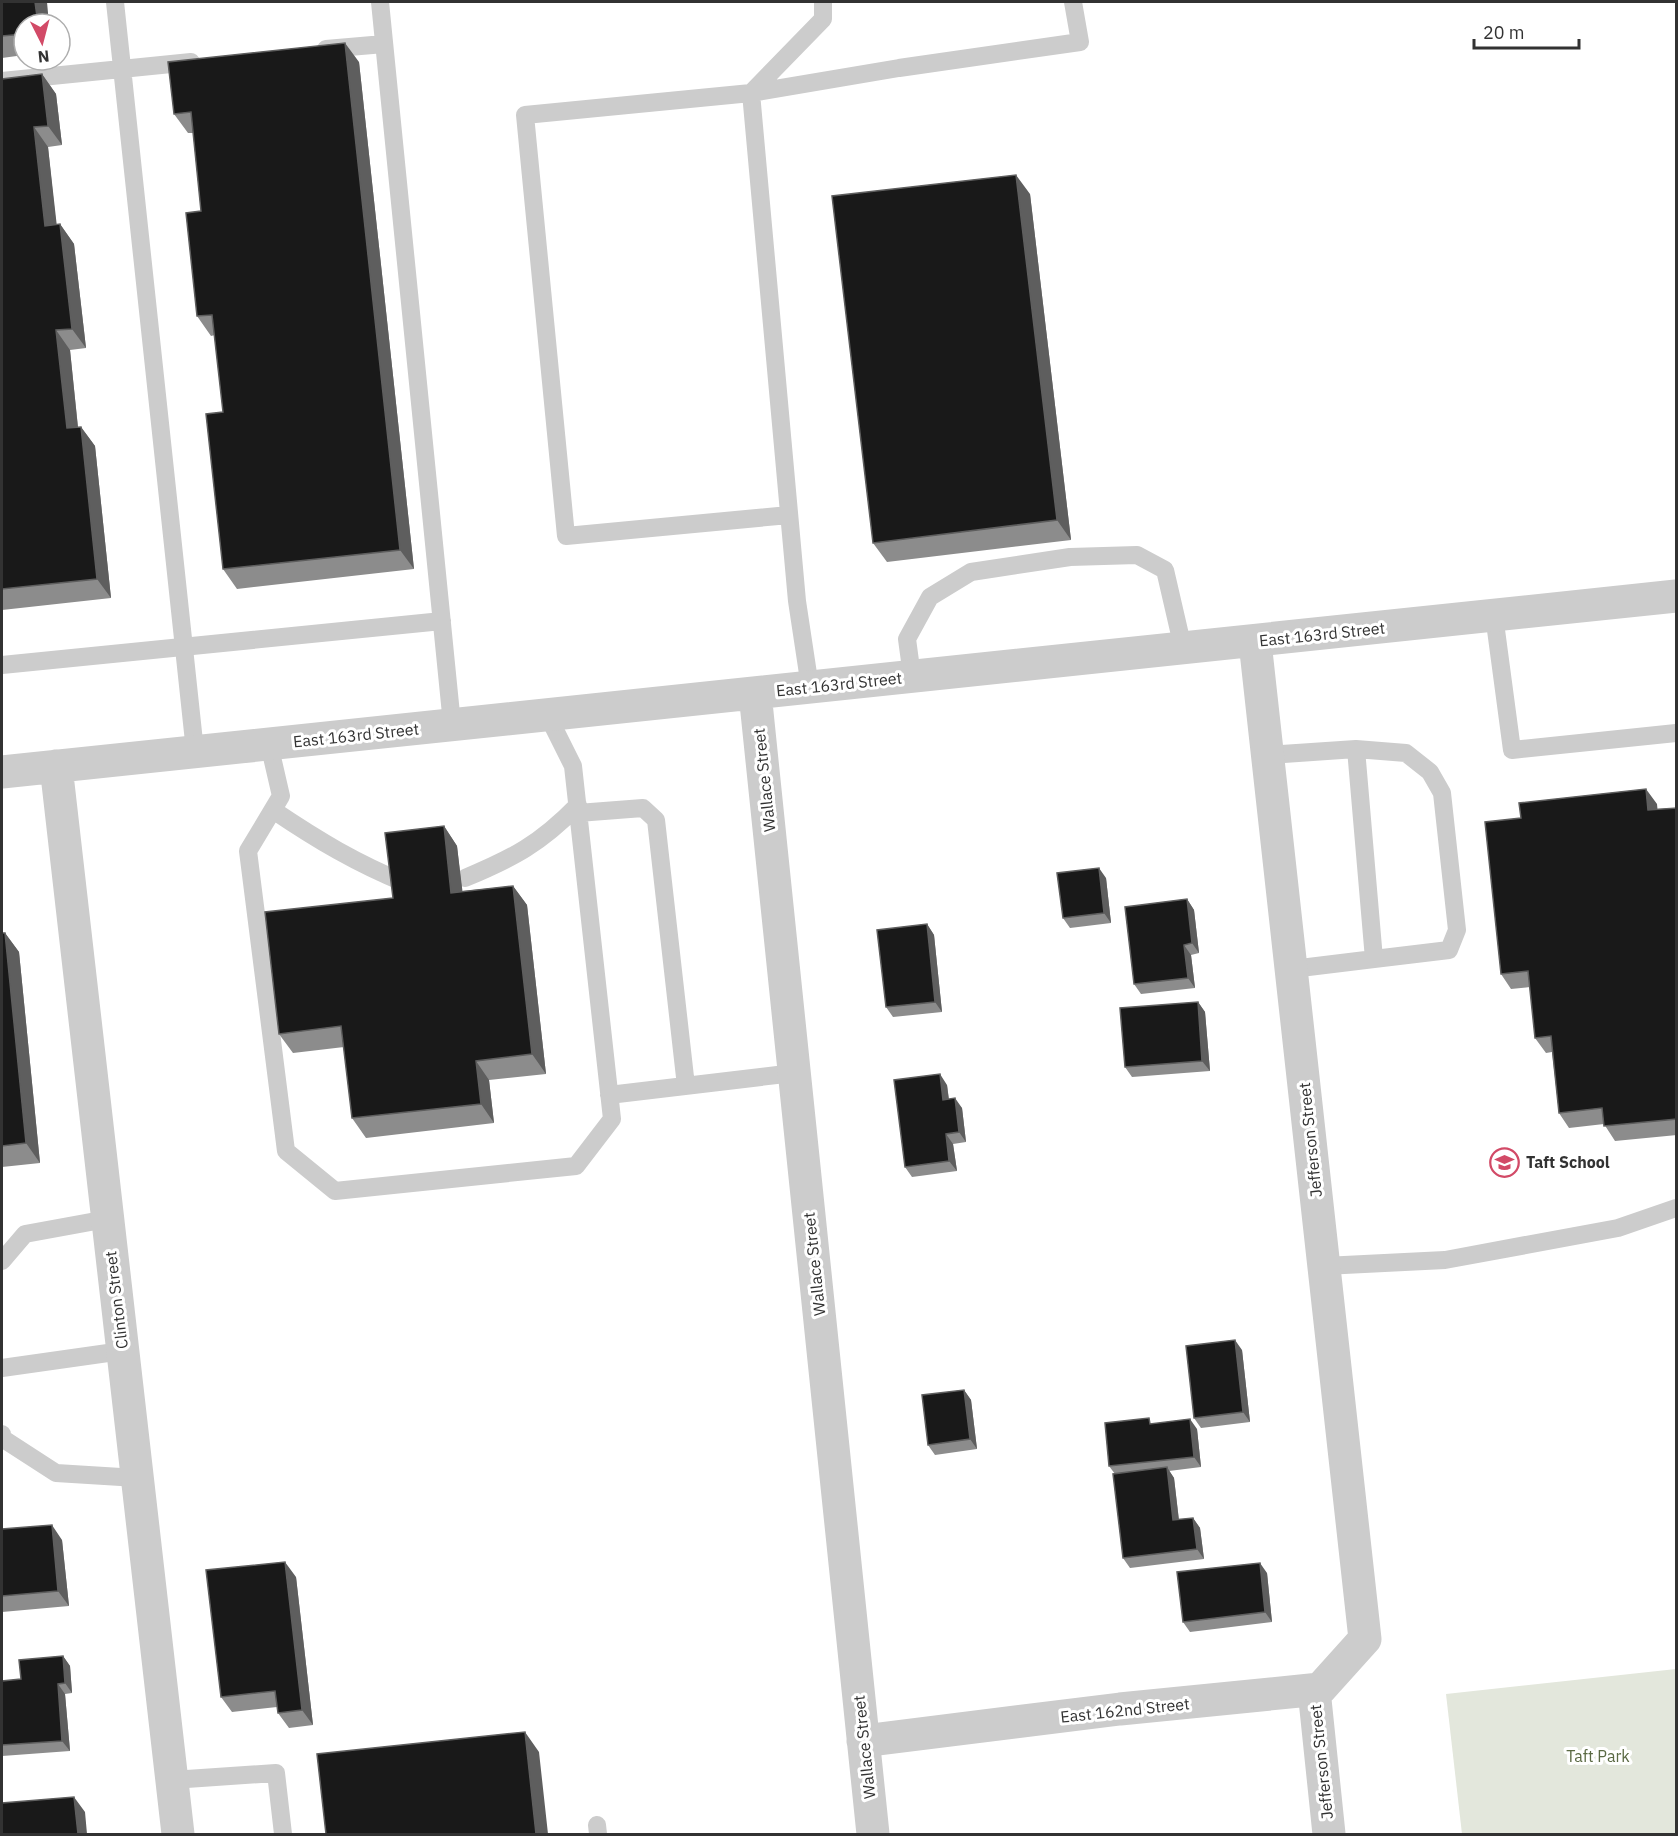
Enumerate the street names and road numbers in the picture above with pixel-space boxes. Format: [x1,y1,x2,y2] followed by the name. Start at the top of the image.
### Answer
[1258,617,1386,651] street label: East 163rd Street
[775,667,903,701] street label: East 163rd Street
[292,718,420,752] street label: East 163rd Street
[749,727,779,833] street label: Wallace Street
[1294,1082,1326,1198] street label: Jefferson Street
[799,1211,829,1317] street label: Wallace Street
[100,1250,132,1350] street label: Clinton Street
[1059,1693,1191,1727] street label: East 162nd Street
[849,1694,879,1800] street label: Wallace Street
[1305,1704,1337,1820] street label: Jefferson Street

